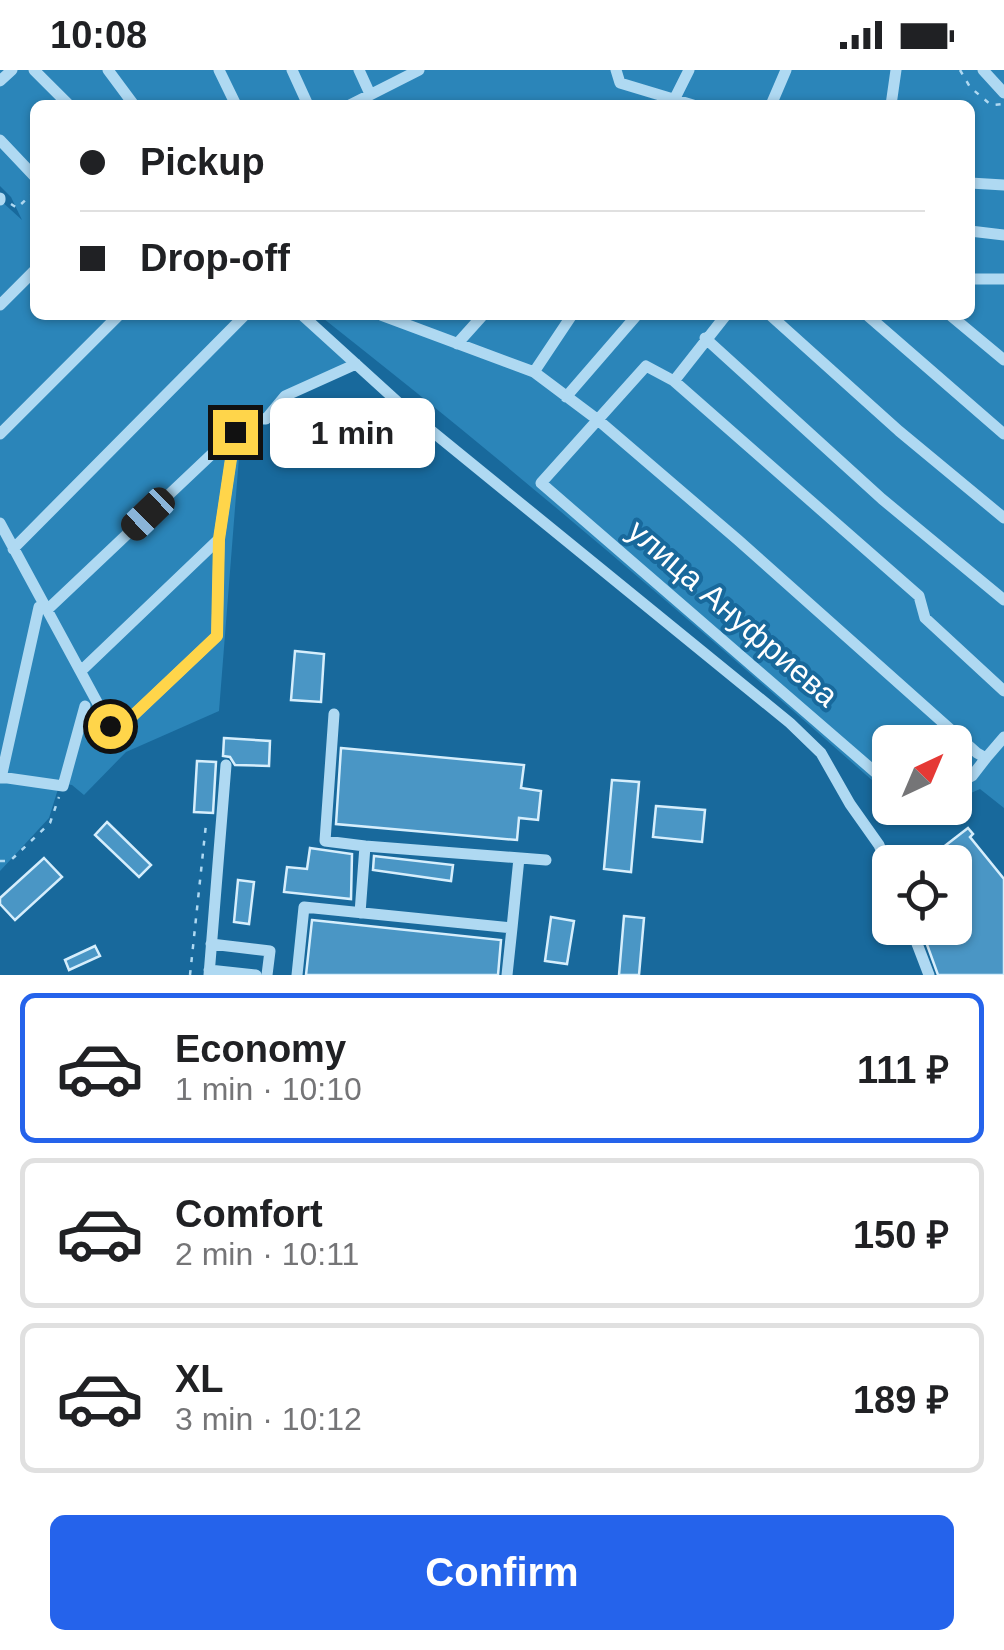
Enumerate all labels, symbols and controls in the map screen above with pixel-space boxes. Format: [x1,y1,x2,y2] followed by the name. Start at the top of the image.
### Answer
[50,14,147,56] text: 10:08
[140,141,265,183] text: Pickup
[140,237,290,279] text: Drop-off
[270,397,435,467] callout: 1 min
[213,410,258,455] route end
[311,415,394,451] text: 1 min
[116,482,180,546] car
[621,512,845,714] street label: улица Ануфриева
[88,704,133,749] route start
[872,725,972,825] north arrow
[872,725,972,945] map controls
[872,845,972,945] button: locate
[55,1023,145,1113] icon: car
[175,1028,346,1070] text: Economy
[857,1049,949,1091] text: 111 ₽
[175,1071,362,1107] text: 1 min · 10:10
[55,1188,145,1278] icon: car
[175,1193,323,1235] text: Comfort
[853,1214,949,1256] text: 150 ₽
[175,1236,359,1272] text: 2 min · 10:11
[55,1353,145,1443] icon: car
[175,1358,224,1400] text: XL
[853,1379,949,1421] text: 189 ₽
[175,1401,362,1437] text: 3 min · 10:12
[50,1515,954,1630] button: Confirm

